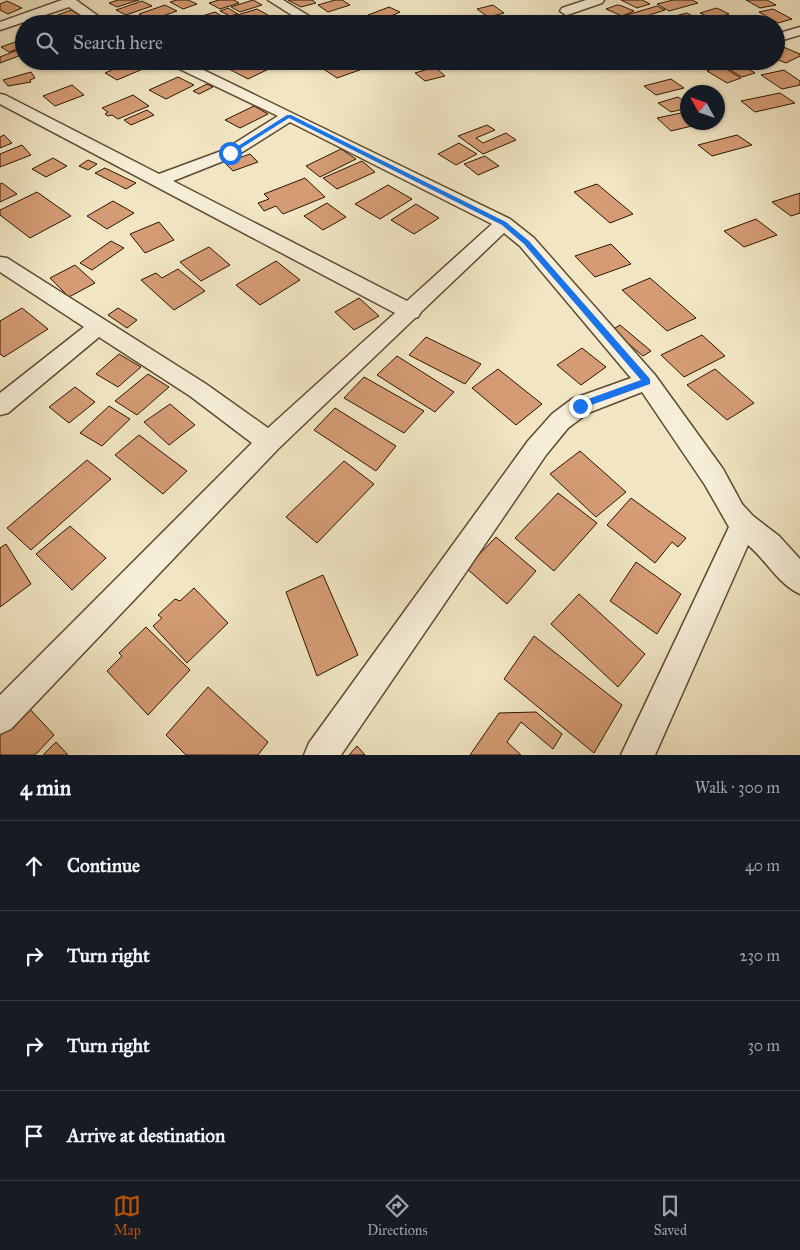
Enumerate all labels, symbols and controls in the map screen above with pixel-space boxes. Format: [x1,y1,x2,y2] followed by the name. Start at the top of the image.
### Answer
[15,15,785,70] search box
[33,29,61,57] icon: search
[73,31,163,54] text: Search here
[680,85,725,130] north arrow
[219,142,242,165] route start
[569,395,592,418] route end
[20,775,71,801] text: 4 min
[695,778,780,797] text: Walk · 300 m
[20,852,48,880] icon: ahead
[67,854,140,877] text: Continue
[745,856,780,875] text: 40 m
[20,942,48,970] icon: right
[67,944,150,967] text: Turn right
[740,946,780,965] text: 230 m
[20,1032,48,1060] icon: right
[67,1034,150,1057] text: Turn right
[747,1036,780,1055] text: 30 m
[20,1122,48,1150] icon: arrive
[67,1124,225,1147] text: Arrive at destination
[113,1192,141,1239] tab: Map
[367,1192,428,1239] tab: Directions
[654,1192,687,1239] tab: Saved

